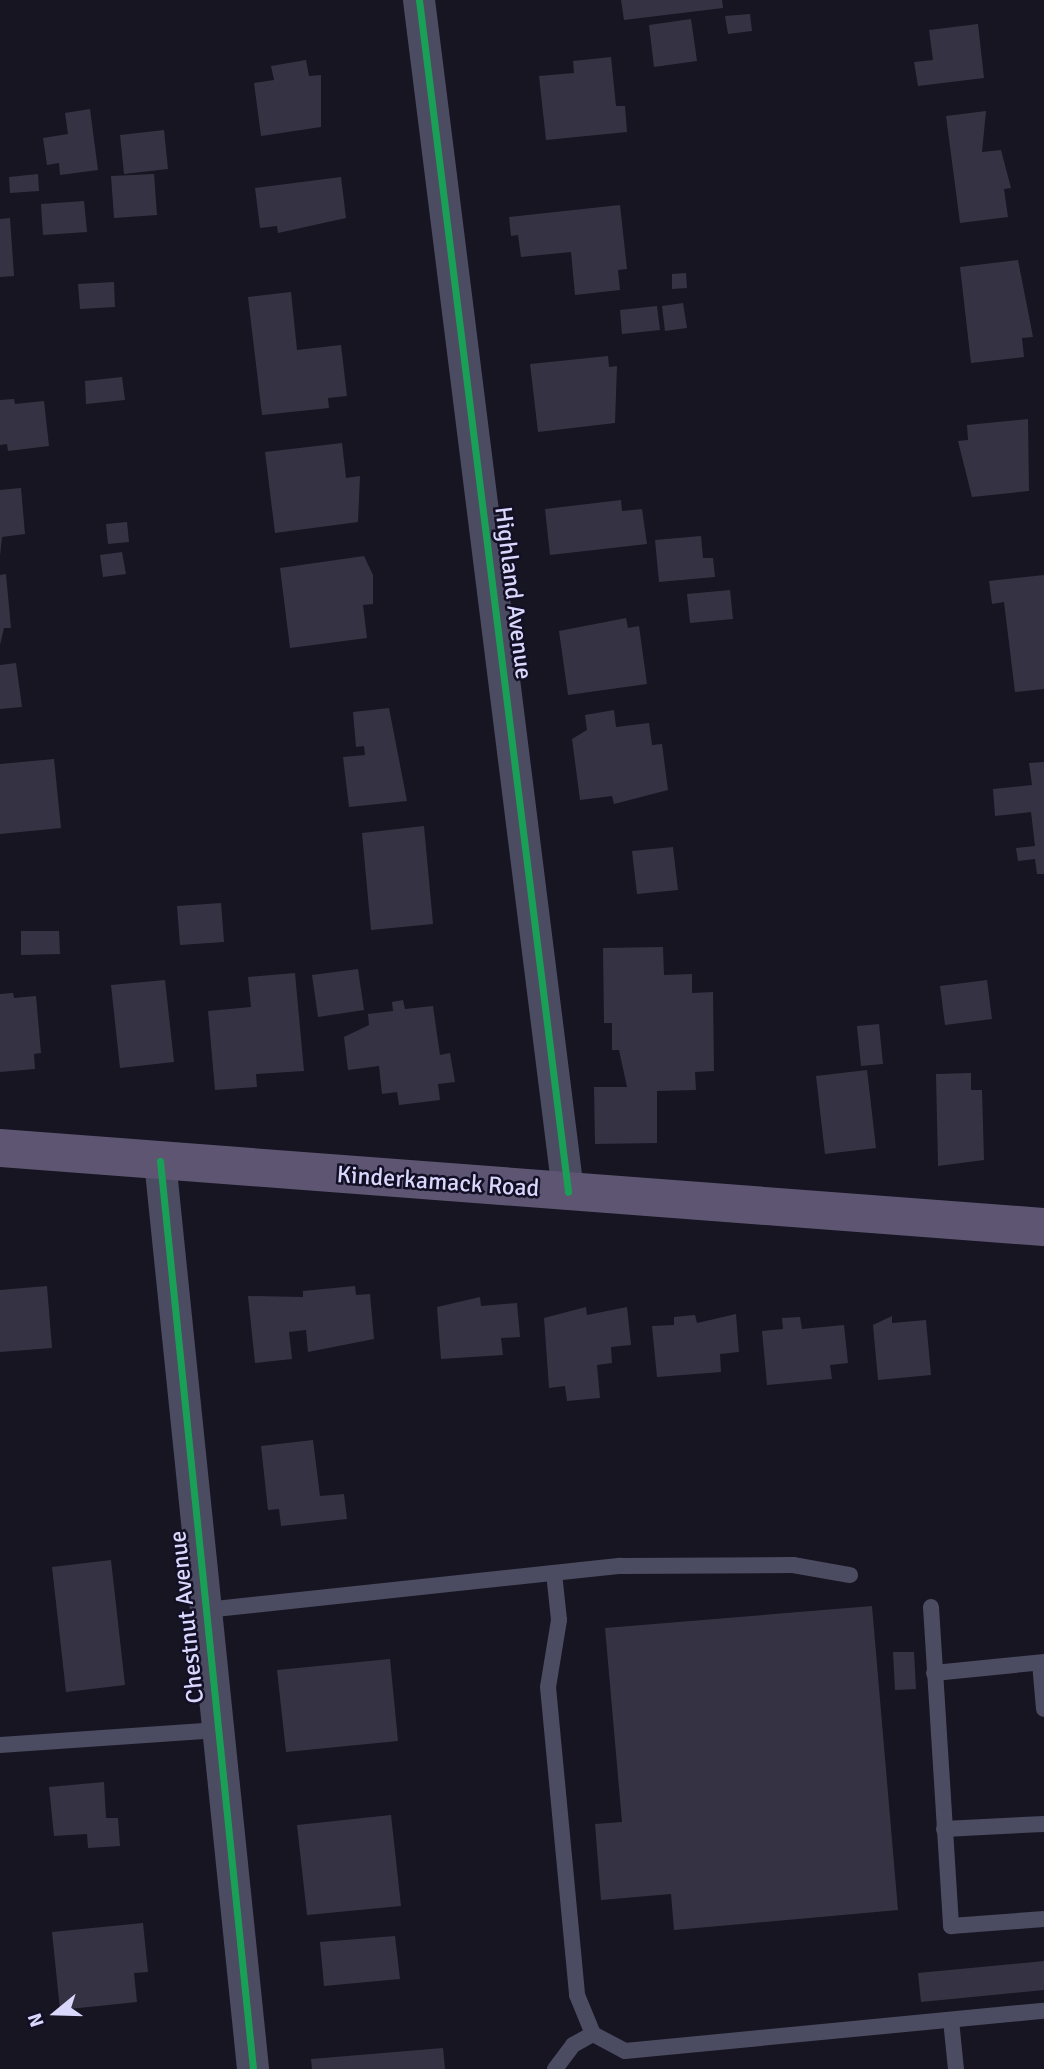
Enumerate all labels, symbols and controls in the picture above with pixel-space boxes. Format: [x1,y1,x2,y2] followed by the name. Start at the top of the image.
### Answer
[488,505,538,681] street label: Highland Avenue
[336,1161,540,1203] street label: Kinderkamack Road
[164,1529,210,1705] street label: Chestnut Avenue
[21,1978,91,2048] north arrow
[23,2010,50,2030] text: N

